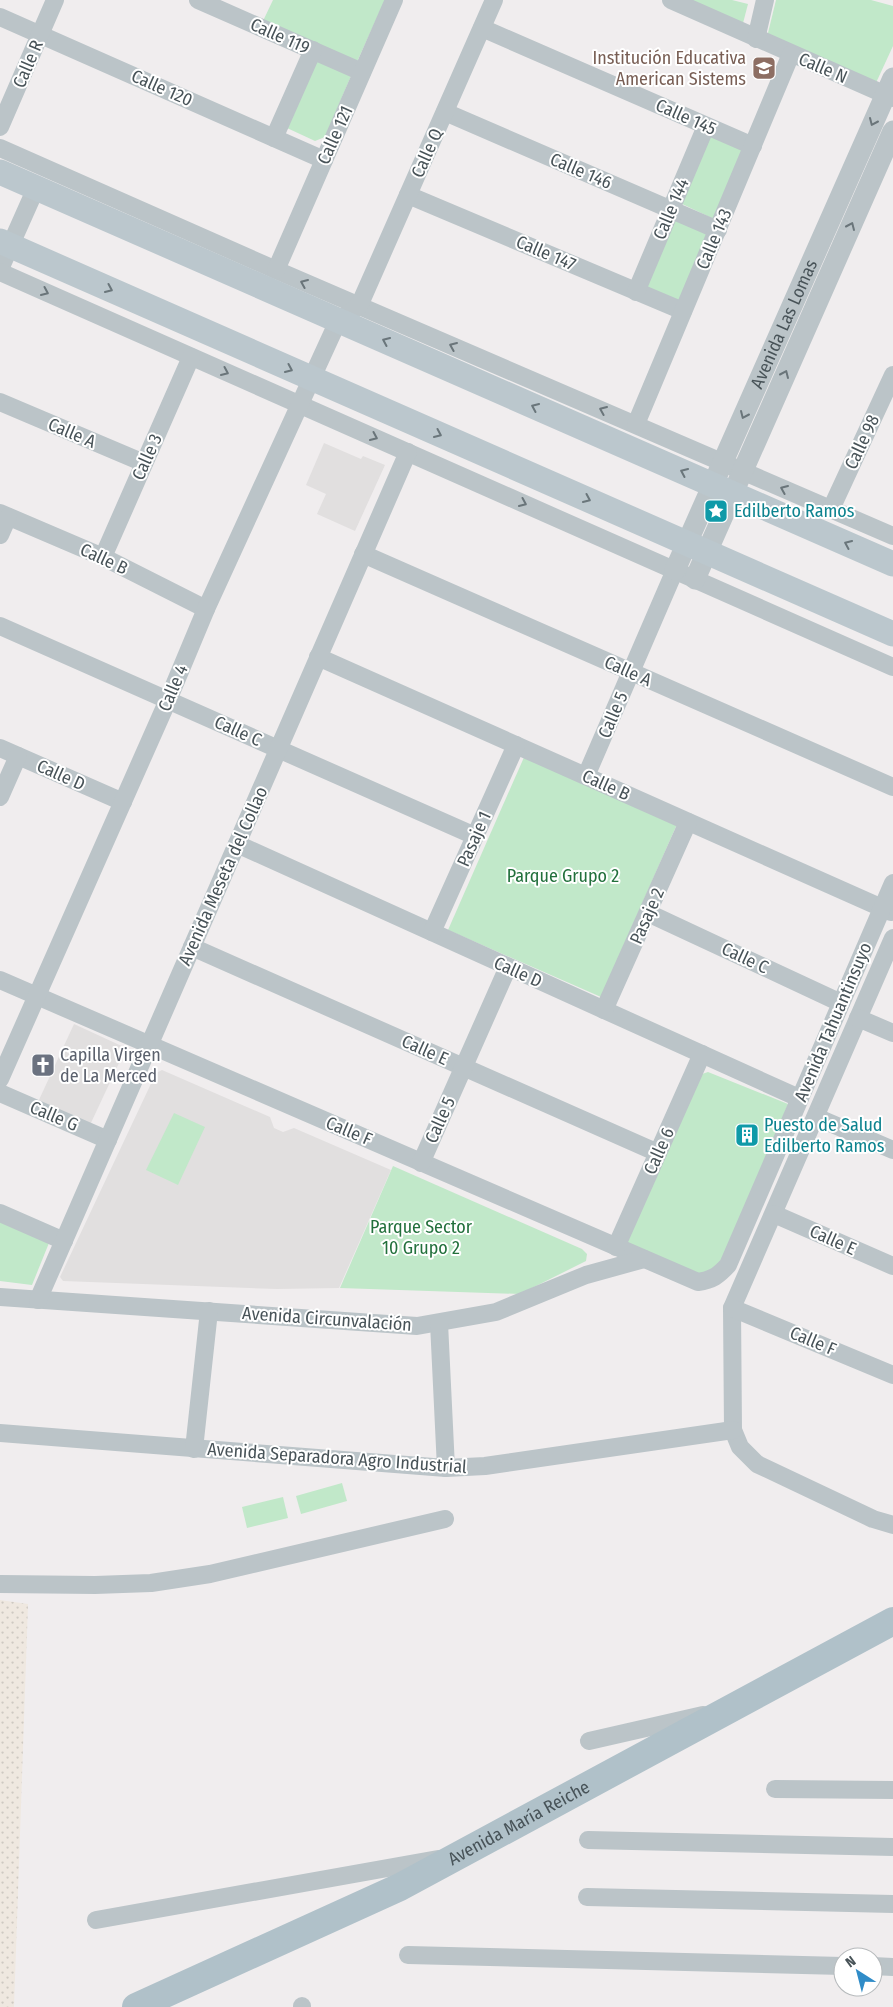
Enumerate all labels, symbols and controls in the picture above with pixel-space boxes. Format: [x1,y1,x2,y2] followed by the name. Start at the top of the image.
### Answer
[247,13,313,59] street label: Calle 119
[8,37,48,91] street label: Calle R
[592,47,746,90] place label: Institución Educativa American Sistems
[795,48,851,88] street label: Calle N
[751,55,777,81] school or university icon: Institución Educativa American Sistems
[128,65,196,111] street label: Calle 120
[652,94,720,140] street label: Calle 145
[312,102,358,168] street label: Calle 121
[869,117,880,126] one-way arrow
[406,125,448,181] street label: Calle Q
[547,148,615,194] street label: Calle 146
[648,175,694,243] street label: Calle 144
[691,205,737,273] street label: Calle 143
[845,222,855,231] one-way arrow
[513,231,579,275] street label: Calle 147
[746,256,822,392] street label: Avenida Las Lomas
[300,278,309,289] one-way arrow
[104,283,113,293] one-way arrow
[40,285,49,296] one-way arrow
[382,337,391,348] one-way arrow
[449,342,458,353] one-way arrow
[284,362,293,373] one-way arrow
[220,365,229,376] one-way arrow
[780,371,790,379] one-way arrow
[531,402,540,413] one-way arrow
[599,405,608,416] one-way arrow
[739,410,750,419] one-way arrow
[840,411,884,473] street label: Calle 98
[45,413,100,453] street label: Calle A
[433,427,442,438] one-way arrow
[127,430,167,484] street label: Calle 3
[369,431,378,442] one-way arrow
[680,467,689,478] one-way arrow
[780,484,789,495] one-way arrow
[582,493,591,504] one-way arrow
[518,496,527,507] one-way arrow
[703,498,729,524] place icon: Edilberto Ramos
[734,500,855,522] place label: Edilberto Ramos
[77,538,131,580] street label: Calle B
[844,540,853,551] one-way arrow
[601,651,656,691] street label: Calle A
[153,661,193,715] street label: Calle 4
[593,688,633,742] street label: Calle 5
[211,711,265,751] street label: Calle C
[33,755,89,795] street label: Calle D
[579,765,633,805] street label: Calle B
[174,783,272,969] street label: Avenida Meseta del Collao
[452,808,496,870] street label: Pasaje 1
[507,865,619,887] park label: Parque Grupo 2
[625,885,669,947] street label: Pasaje 2
[718,938,772,978] street label: Calle C
[789,939,877,1105] street label: Avenida Tahuantinsuyo
[490,952,546,992] street label: Calle D
[398,1030,452,1070] street label: Calle E
[60,1044,161,1087] place label: Capilla Virgen de La Merced
[30,1052,56,1078] church icon: Capilla Virgen de La Merced
[420,1093,460,1147] street label: Calle 5
[26,1096,82,1136] street label: Calle G
[323,1111,376,1151] street label: Calle F
[764,1114,885,1157] place label: Puesto de Salud Edilberto Ramos
[734,1122,760,1148] building icon: Puesto de Salud Edilberto Ramos
[639,1124,679,1178] street label: Calle 6
[370,1216,473,1259] park label: Parque Sector 10 Grupo 2
[806,1220,860,1260] street label: Calle E
[241,1302,413,1336] street label: Avenida Circunvalación
[787,1321,840,1361] street label: Calle F
[207,1438,468,1478] street label: Avenida Separadora Agro Industrial
[444,1776,594,1870] street label: Avenida María Reiche
[833,1947,883,1997] north arrow
[842,1953,859,1971] text: N

